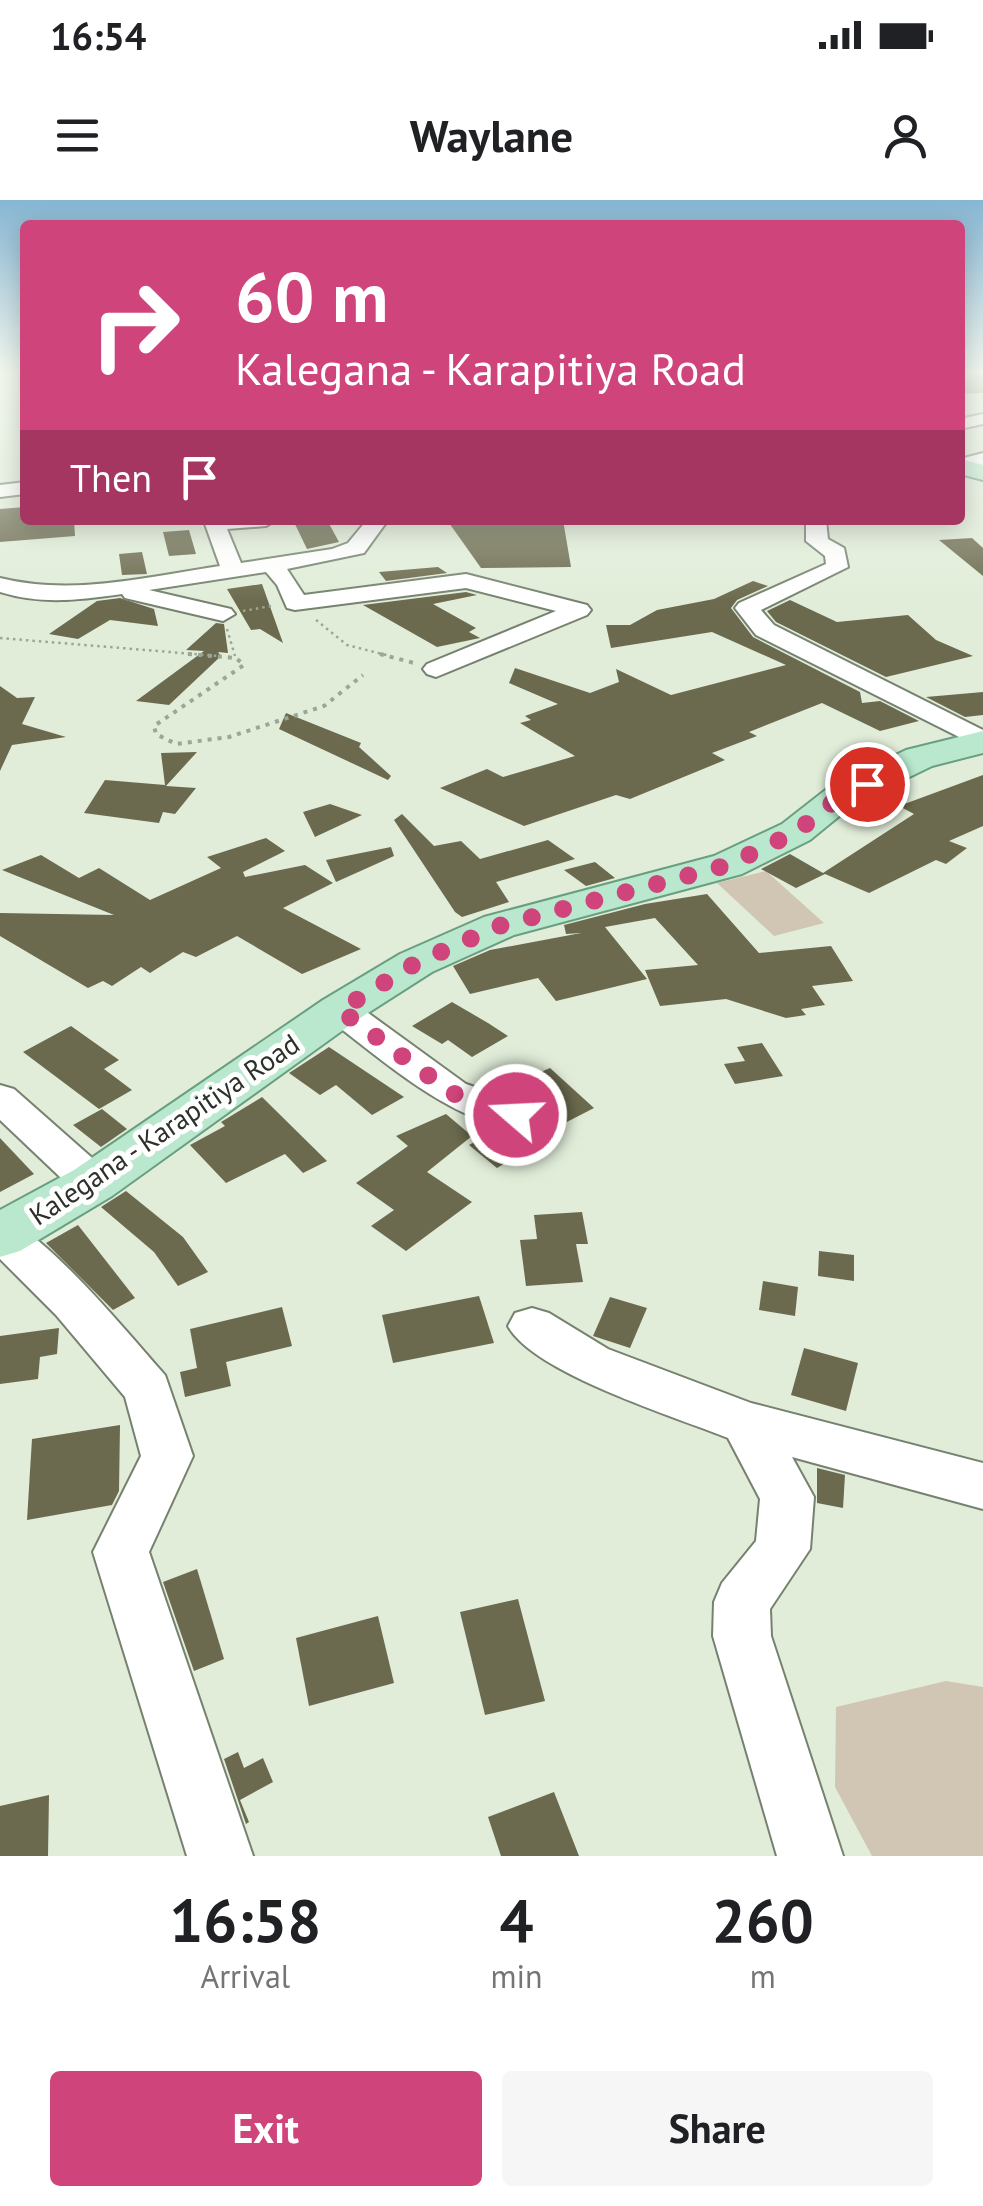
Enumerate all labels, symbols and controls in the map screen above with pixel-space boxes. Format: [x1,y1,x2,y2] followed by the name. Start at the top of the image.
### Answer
[50,11,146,60] text: 16:54
[410,106,573,164] text: Waylane
[50,108,105,163] icon: menu
[878,108,933,163] icon: person
[235,251,388,341] text: 60 m
[70,260,200,390] icon: right
[235,339,746,397] text: Kalegana - Karapitiya Road
[172,450,227,505] icon: arrive
[70,453,152,502] text: Then
[825,742,910,827] pin
[840,757,895,812] icon: arrive
[22,1025,306,1233] street label: Kalegana - Karapitiya Road
[464,1063,568,1167] position arrow
[169,1881,321,1959] text: 16:58
[500,1881,534,1959] text: 4
[712,1881,814,1959] text: 260
[200,1955,290,1997] text: Arrival
[491,1955,543,1997] text: min
[750,1955,776,1997] text: m
[50,2071,482,2186] button: Exit
[502,2071,933,2186] button: Share

